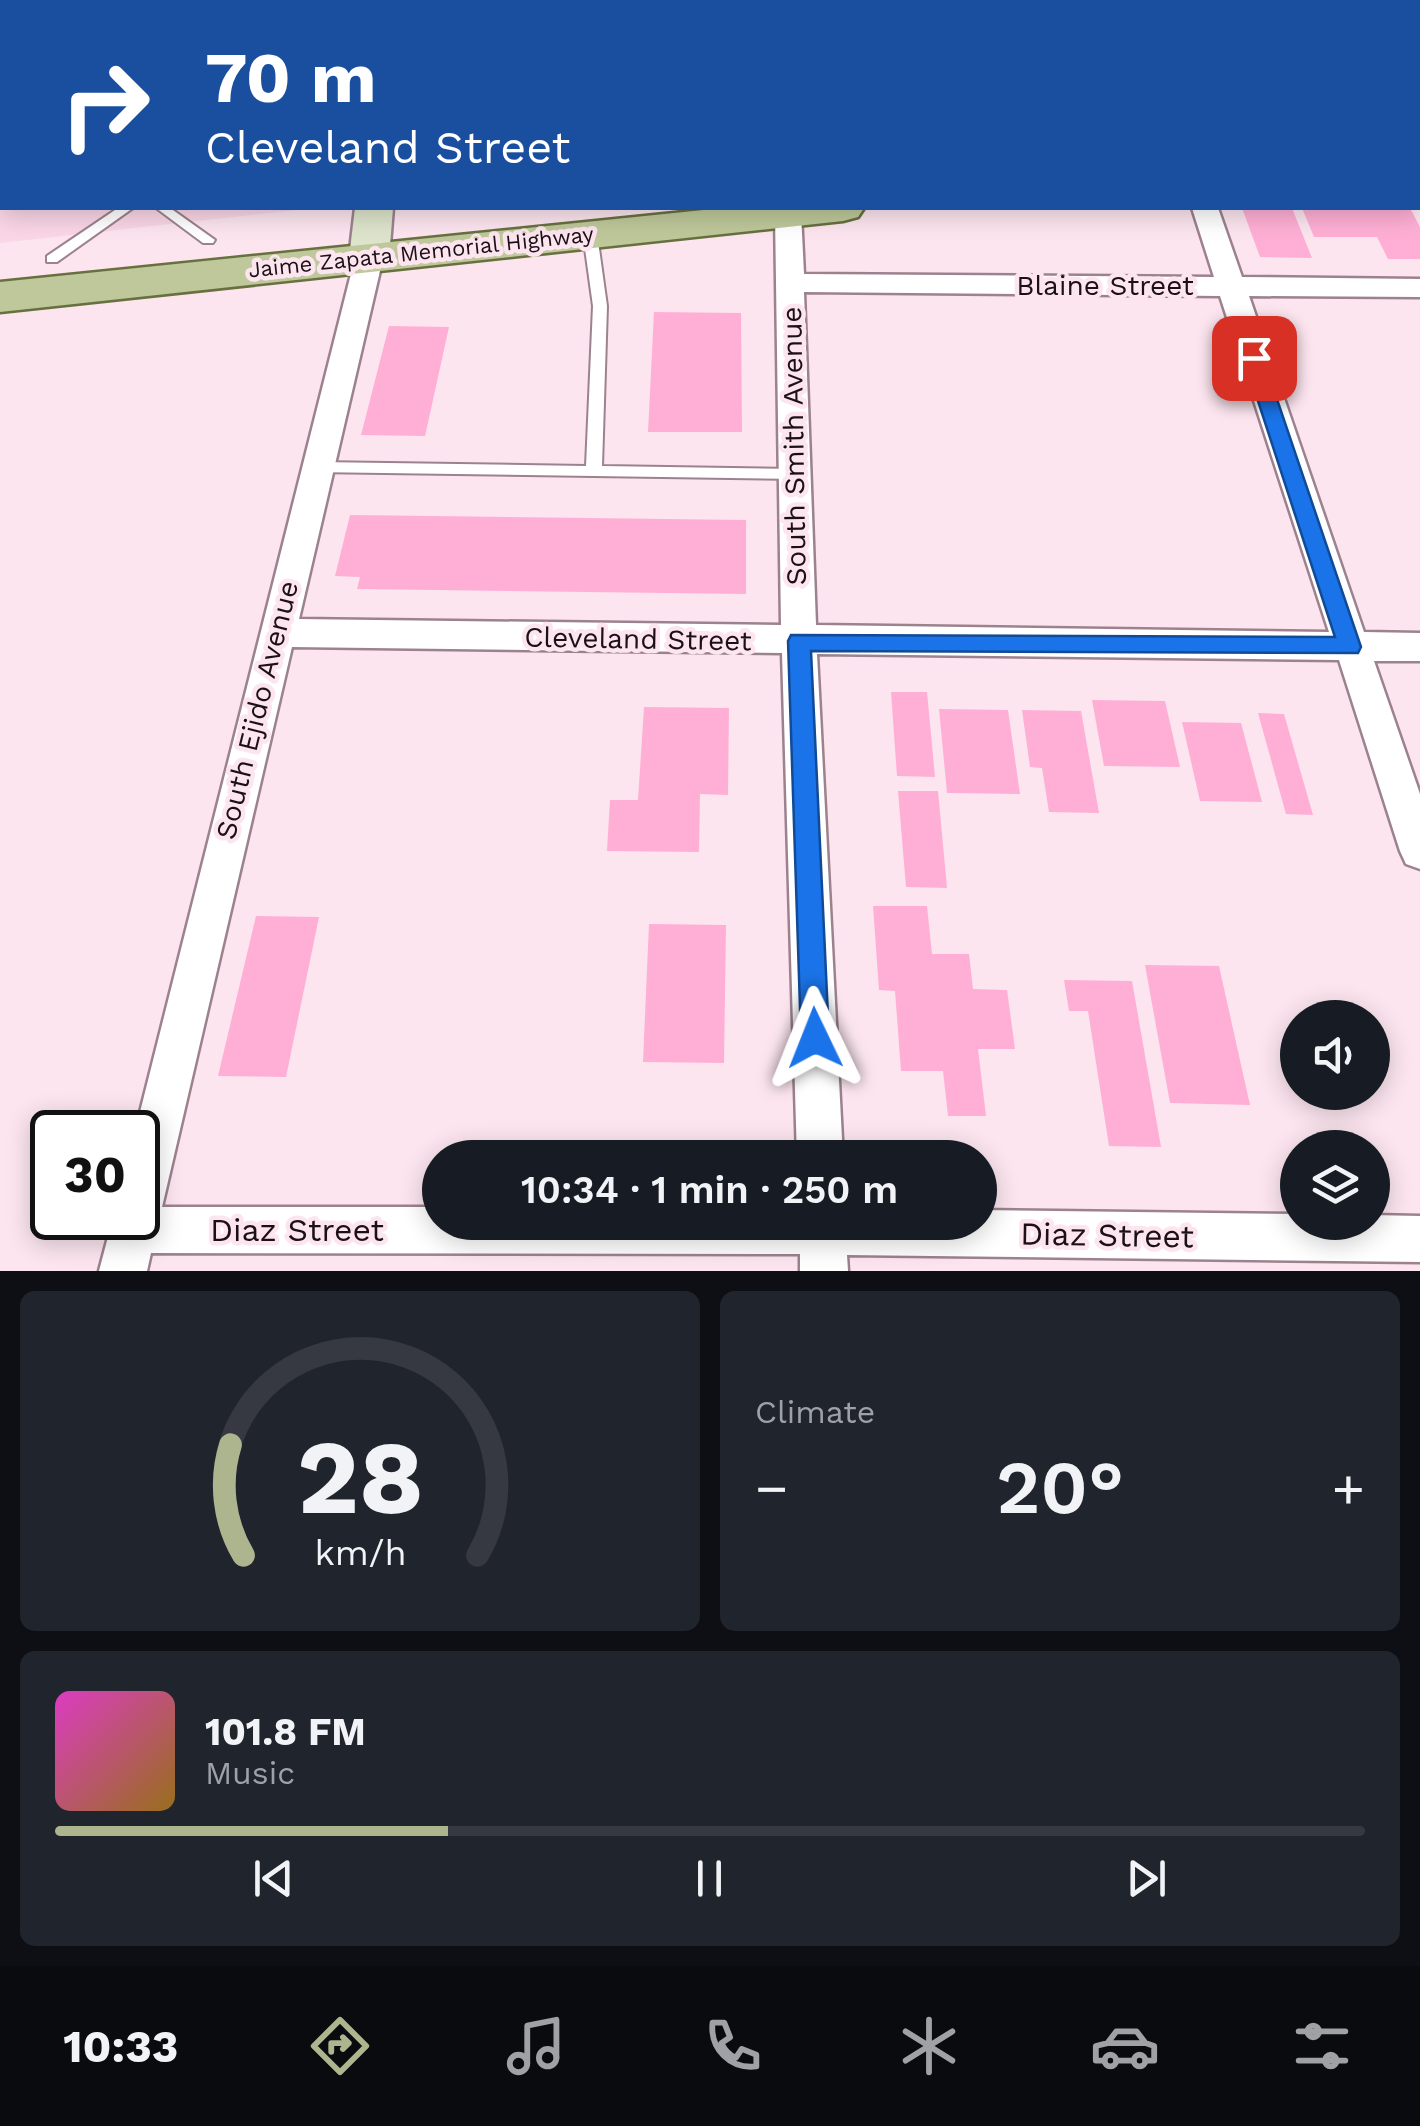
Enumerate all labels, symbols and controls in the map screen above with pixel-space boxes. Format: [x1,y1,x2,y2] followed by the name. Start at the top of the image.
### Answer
[205,37,377,119] text: 70 m
[40,40,170,170] icon: right
[205,121,570,174] text: Cleveland Street
[247,221,595,283] street label: Jaime Zapata Memorial Highway
[1016,269,1194,302] street label: Blaine Street
[775,306,813,586] street label: South Smith Avenue
[1212,316,1297,401] pin
[1227,331,1282,386] icon: arrive
[209,577,305,843] street label: South Ejido Avenue
[524,621,752,657] street label: Cleveland Street
[763,986,867,1090] position arrow
[1280,1000,1390,1240] map controls
[1280,1000,1390,1110] button: sound
[30,1110,160,1240] speed limit sign: 30
[1280,1130,1390,1240] button: layers
[521,1168,898,1212] text: 10:34 · 1 min · 250 m
[210,1211,384,1249] street label: Diaz Street
[1020,1214,1194,1256] street label: Diaz Street
[755,1393,875,1431] text: Climate
[296,1416,424,1538] text: 28
[996,1443,1124,1531] text: 20°
[755,1456,788,1520] text: −
[1332,1456,1365,1520] text: +
[314,1532,406,1574] text: km/h
[205,1710,366,1754] text: 101.8 FM
[205,1754,295,1792] text: Music
[246,1851,301,1906] icon: previous
[682,1851,737,1906] icon: pause
[1119,1851,1174,1906] icon: next
[305,2011,375,2081] icon: directions
[501,2011,571,2081] icon: music
[698,2011,768,2081] icon: phone
[894,2011,964,2081] icon: climate
[1090,2011,1160,2081] icon: car
[1287,2011,1357,2081] icon: filters
[63,2020,179,2073] text: 10:33

